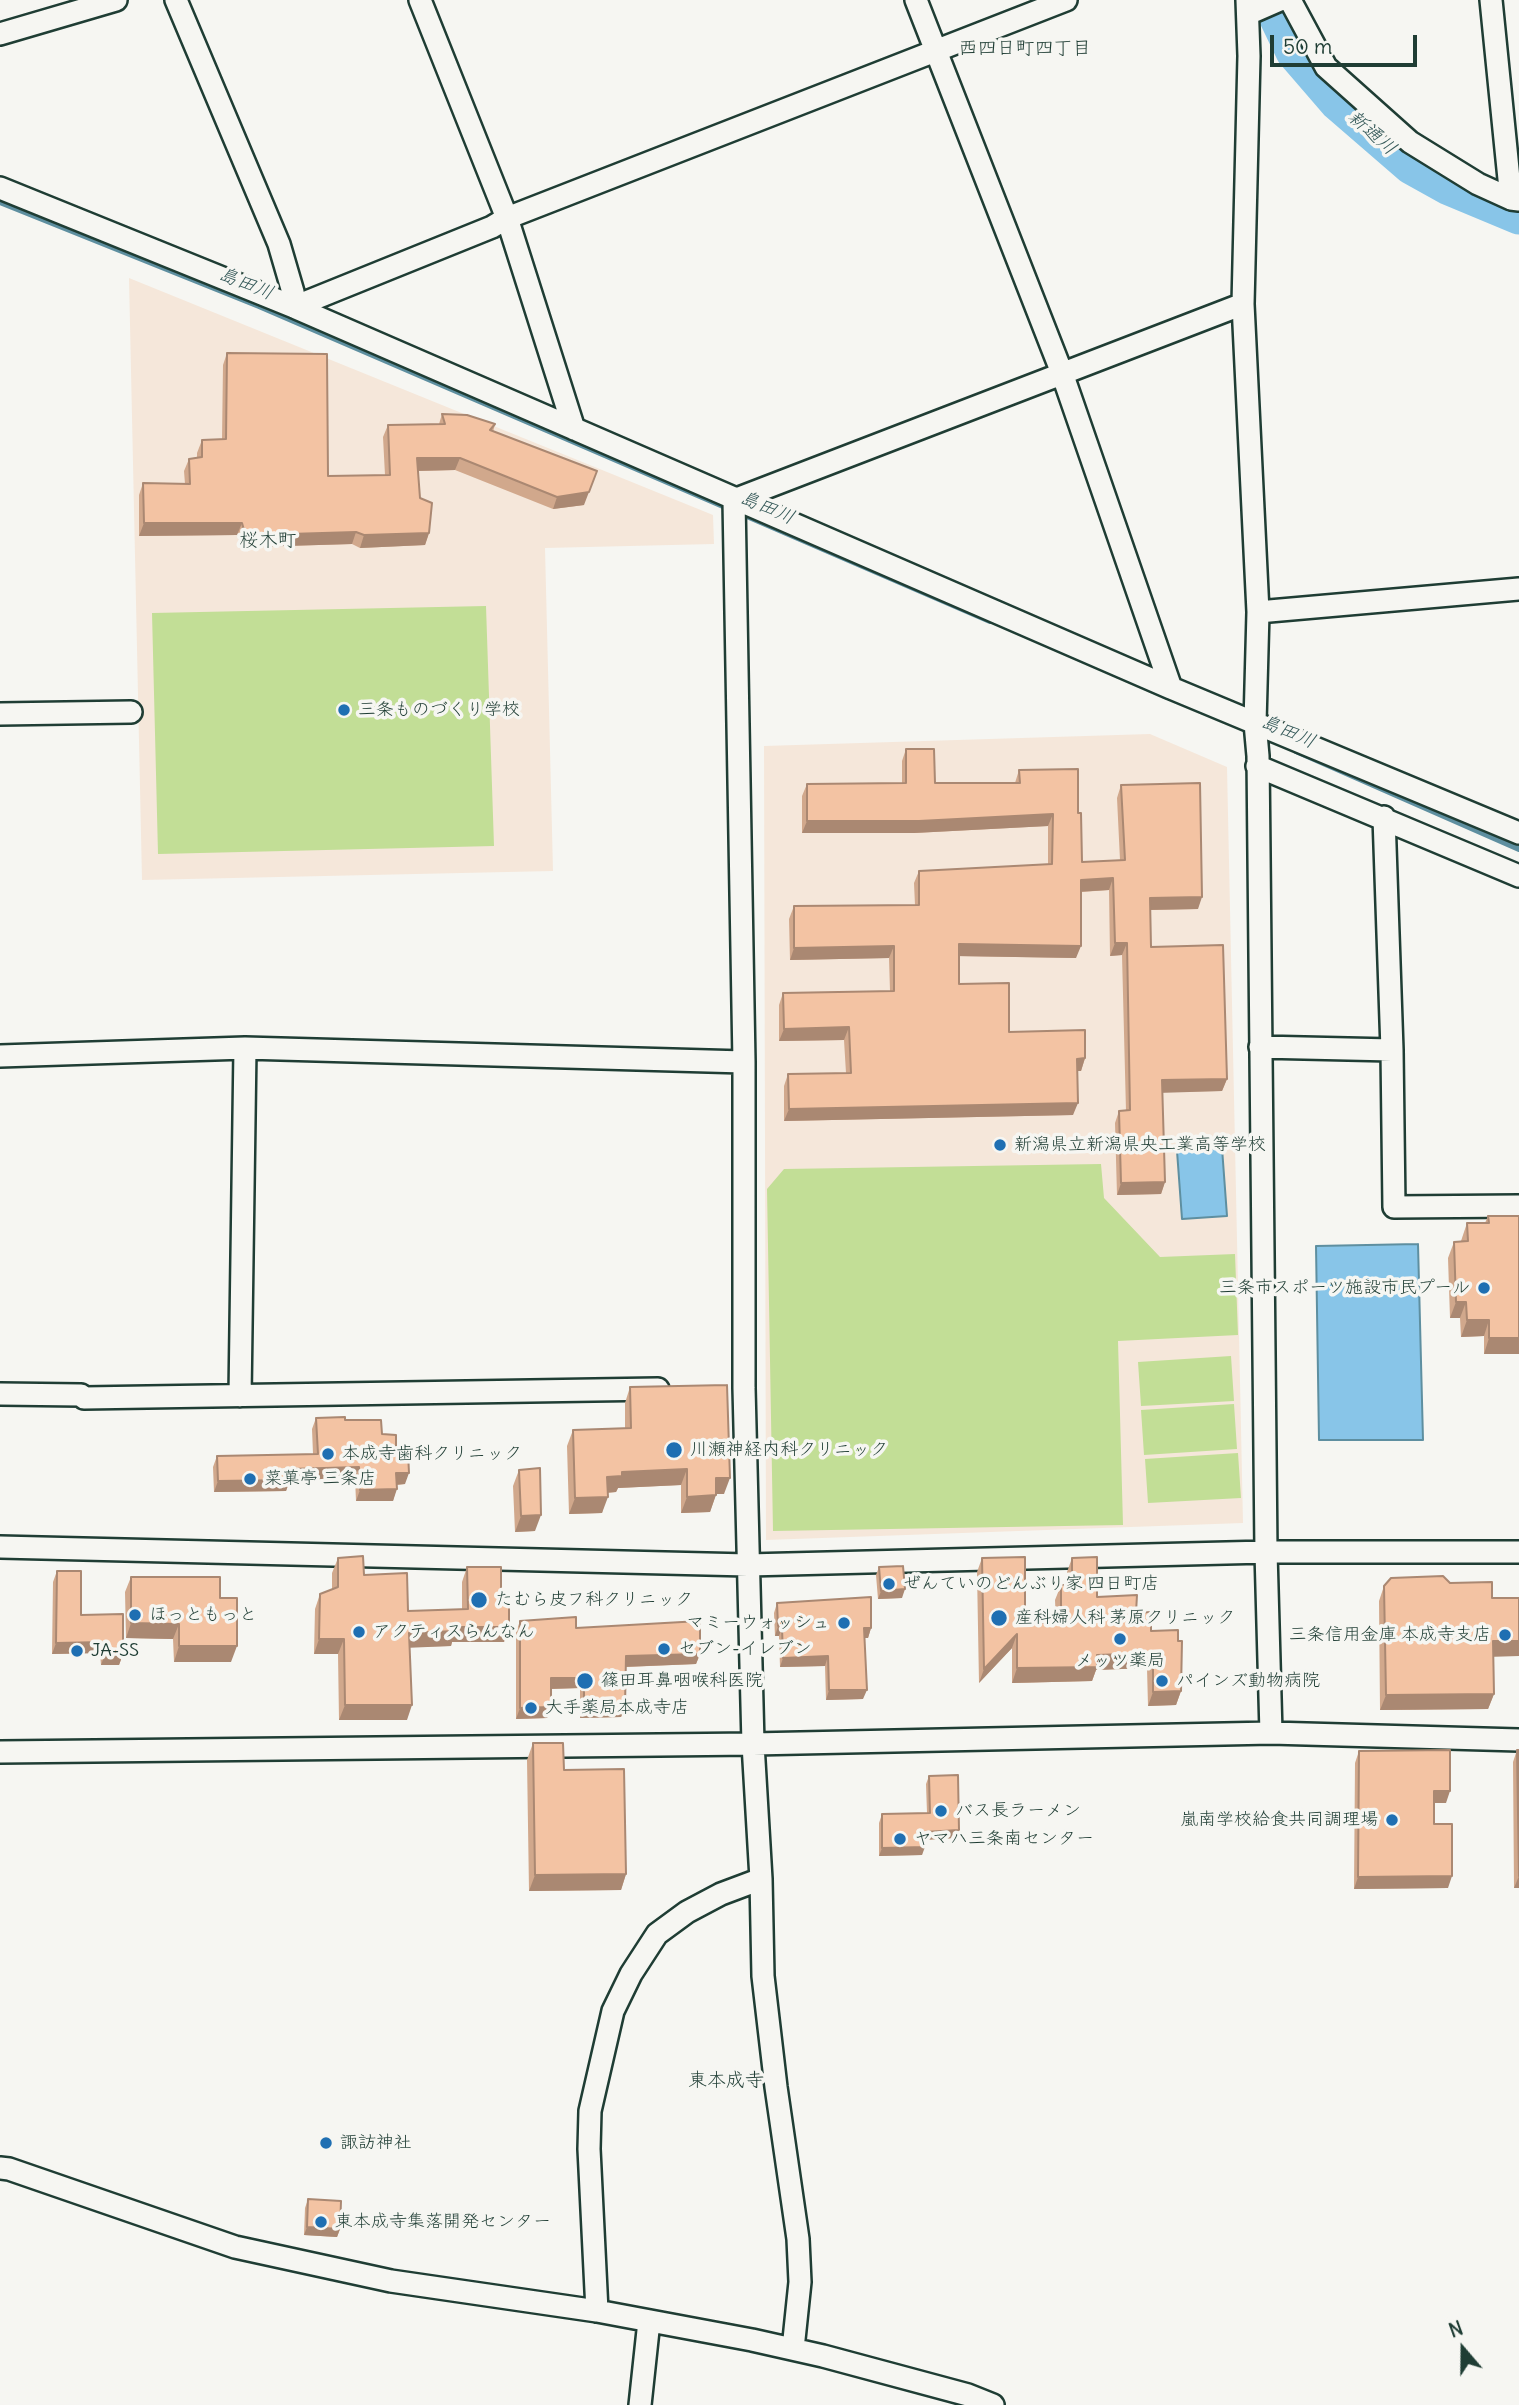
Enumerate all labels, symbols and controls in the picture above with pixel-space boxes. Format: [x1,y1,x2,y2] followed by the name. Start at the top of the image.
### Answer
[1274,21,1421,65] scale bar
[1283,33,1332,60] text: 50 m
[959,38,1091,60] district label: 西四日町四丁目
[1343,106,1401,160] water label: 新通川
[215,263,277,305] water label: 島田川
[736,486,798,530] water label: 島田川
[240,530,296,552] district label: 桜木町
[358,699,520,721] place label: 三条ものづくり学校
[336,702,352,718] marker: 三条ものづくり学校
[1257,710,1319,754] water label: 島田川
[1014,1134,1266,1156] place label: 新潟県立新潟県央工業高等学校
[992,1137,1008,1153] marker: 新潟県立新潟県央工業高等学校
[1219,1277,1470,1299] place label: 三条市スポーツ施設市民プール
[1476,1280,1492,1296] marker: 三条市スポーツ施設市民プール
[690,1439,888,1461] place label: 川瀬神経内科クリニック
[664,1440,684,1460] marker: 川瀬神経内科クリニック
[342,1443,522,1465] place label: 本成寺歯科クリニック
[320,1446,336,1462] marker: 本成寺歯科クリニック
[264,1468,376,1490] place label: 菜菓亭 三条店
[242,1471,258,1487] marker: 菜菓亭 三条店
[903,1573,1159,1595] place label: ぜんていのどんぶり家 四日町店
[881,1576,897,1592] marker: ぜんていのどんぶり家 四日町店
[495,1589,693,1611] place label: たむら皮フ科クリニック
[469,1590,489,1610] marker: たむら皮フ科クリニック
[149,1604,257,1626] place label: ほっともっと
[127,1607,143,1623] marker: ほっともっと
[1015,1607,1235,1629] place label: 産科婦人科 茅原クリニック
[989,1608,1009,1628] marker: 産科婦人科 茅原クリニック
[686,1612,830,1634] place label: マミーウォッシュ
[836,1615,852,1631] marker: マミーウォッシュ
[373,1621,535,1643] place label: アクティスらんなん
[351,1624,367,1640] marker: アクティスらんなん
[1289,1624,1491,1646] place label: 三条信用金庫 本成寺支店
[1497,1627,1513,1643] marker: 三条信用金庫 本成寺支店
[1112,1631,1128,1647] marker: メッツ薬局
[678,1638,812,1660] place label: セブン-イレブン
[91,1640,139,1662] place label: JA-SS
[656,1641,672,1657] marker: セブン-イレブン
[69,1643,85,1659] marker: JA-SS
[1075,1650,1165,1672] place label: メッツ薬局
[601,1670,763,1692] place label: 篠田耳鼻咽喉科医院
[1176,1670,1320,1692] place label: パインズ動物病院
[575,1671,595,1691] marker: 篠田耳鼻咽喉科医院
[1154,1673,1170,1689] marker: パインズ動物病院
[545,1697,689,1719] place label: 大手薬局本成寺店
[523,1700,539,1716] marker: 大手薬局本成寺店
[955,1800,1081,1822] place label: バス長ラーメン
[933,1803,949,1819] marker: バス長ラーメン
[1180,1809,1378,1831] place label: 嵐南学校給食共同調理場
[1384,1812,1400,1828] marker: 嵐南学校給食共同調理場
[914,1828,1094,1850] place label: ヤマハ三条南センター
[892,1831,908,1847] marker: ヤマハ三条南センター
[688,2070,764,2092] district label: 東本成寺
[340,2132,412,2154] place label: 諏訪神社
[318,2135,334,2151] marker: 諏訪神社
[335,2211,551,2233] place label: 東本成寺集落開発センター
[313,2214,329,2230] marker: 東本成寺集落開発センター
[1428,2314,1498,2384] north arrow
[1446,2316,1466,2343] text: N

